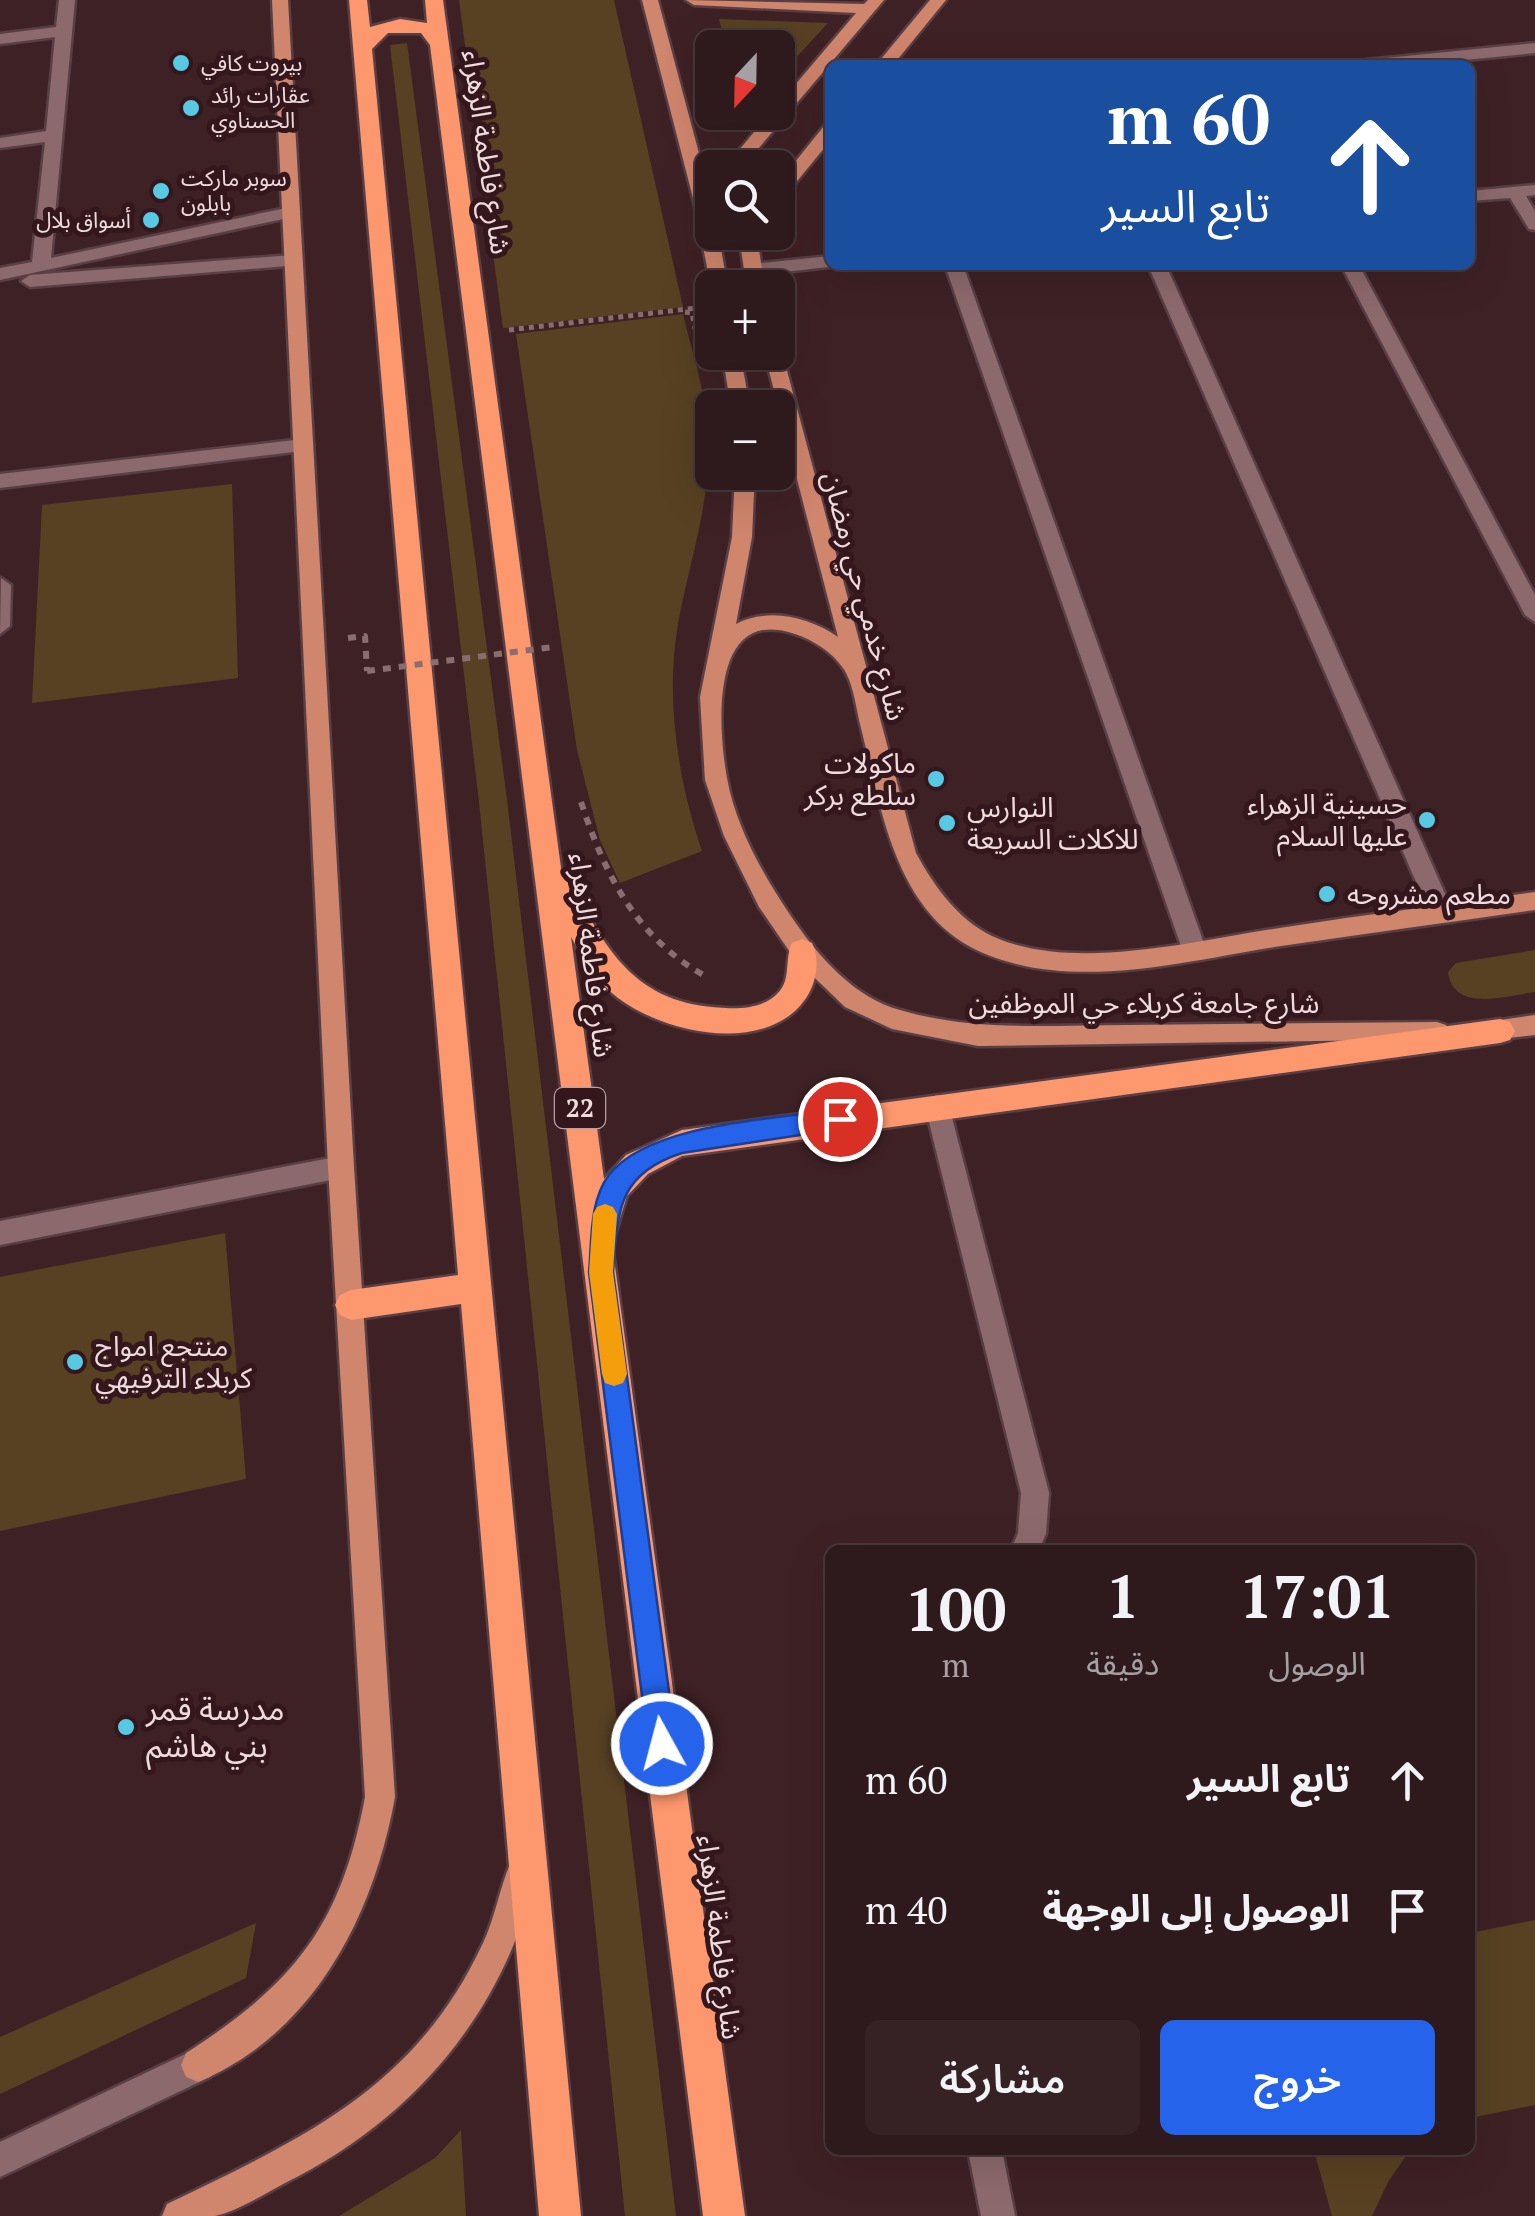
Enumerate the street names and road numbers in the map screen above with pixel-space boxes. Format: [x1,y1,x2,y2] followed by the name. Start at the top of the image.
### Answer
[452,47,520,257] street label: شارع فاطمة الزهراء
[811,467,917,725] street label: شارع خدمي حي رمضان
[559,850,623,1060] street label: شارع فاطمة الزهراء
[968,984,1320,1024] street label: شارع جامعة كربلاء حي الموظفين
[555,1088,605,1128] road number: 22
[687,1832,751,2042] street label: شارع فاطمة الزهراء

